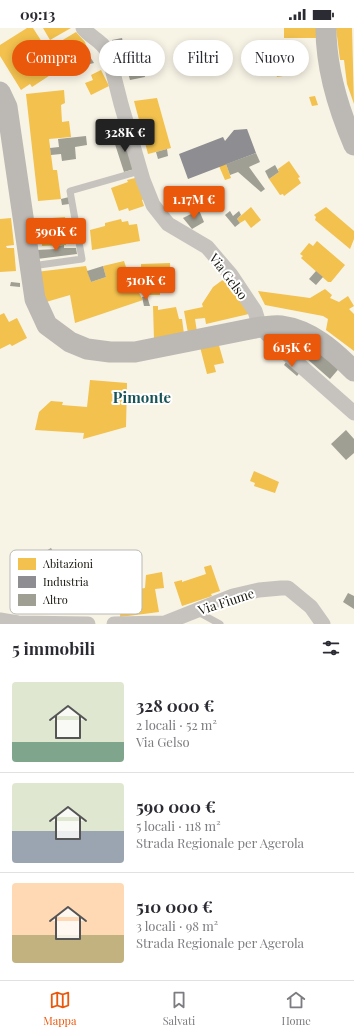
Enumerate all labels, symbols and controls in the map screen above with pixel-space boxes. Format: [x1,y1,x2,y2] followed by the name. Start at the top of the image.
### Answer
[20,4,55,24] text: 09:13
[12,40,91,76] chip: Compra
[99,40,165,76] chip: Affitta
[173,40,233,76] chip: Filtri
[241,40,309,76] chip: Nuovo
[92,119,158,153] pin: 328K €
[105,123,145,140] text: 328K €
[157,186,231,220] pin: 1.17M €
[173,190,215,207] text: 1.17M €
[23,218,89,252] pin: 590K €
[35,222,77,239] text: 590K €
[205,249,252,303] street label: Via Gelso
[113,267,179,301] pin: 510K €
[126,271,166,288] text: 510K €
[259,334,325,368] pin: 615K €
[273,338,311,355] text: 615K €
[113,387,172,407] district label: Pimonte
[10,550,142,614] legend
[42,556,93,571] text: Abitazioni
[43,574,89,589] text: Industria
[195,584,257,618] street label: Via Fiume
[42,592,68,607] text: Altro
[12,637,95,659] text: 5 immobili
[320,637,342,659] icon: filters
[136,694,214,716] text: 328 000 €
[44,698,92,746] icon: home
[136,716,217,733] text: 2 locali · 52 m²
[136,733,190,750] text: Via Gelso
[136,795,216,817] text: 590 000 €
[44,799,92,847] icon: home
[136,817,221,834] text: 5 locali · 118 m²
[136,834,304,851] text: Strada Regionale per Agerola
[136,895,213,917] text: 510 000 €
[44,899,92,947] icon: home
[136,917,218,934] text: 3 locali · 98 m²
[136,934,304,951] text: Strada Regionale per Agerola
[43,989,76,1028] tab: Mappa
[163,989,195,1028] tab: Salvati
[281,989,311,1028] tab: Home

